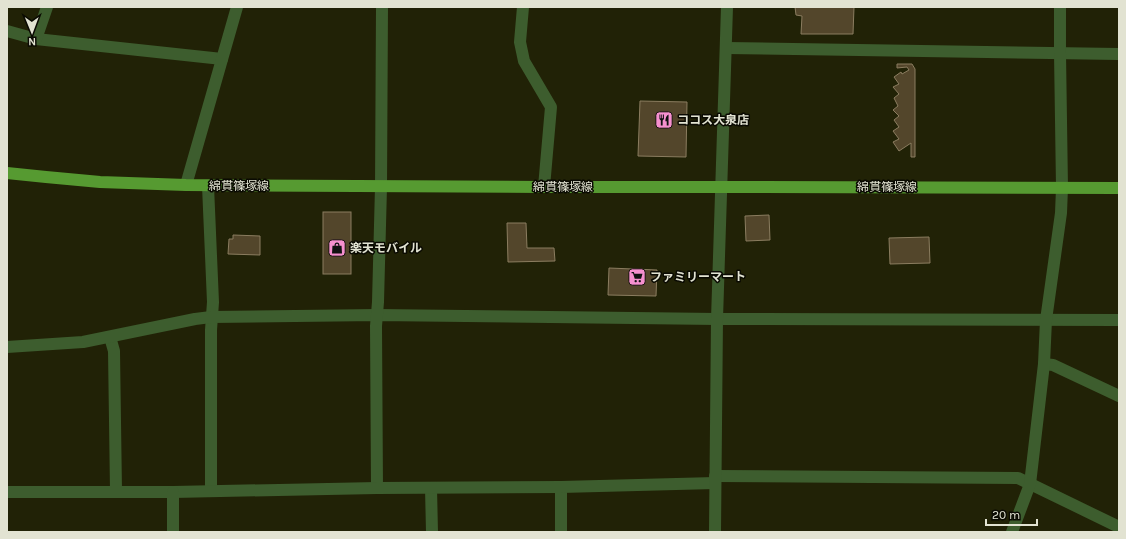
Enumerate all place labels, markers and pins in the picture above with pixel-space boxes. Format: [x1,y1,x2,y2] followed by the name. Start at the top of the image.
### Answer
[654,110,674,130] restaurant icon: ココス大泉店
[677,113,749,127] place label: ココス大泉店
[327,238,347,258] shop icon: 楽天モバイル
[350,241,422,255] place label: 楽天モバイル
[627,267,647,287] supermarket icon: ファミリーマート
[650,270,746,284] place label: ファミリーマート

